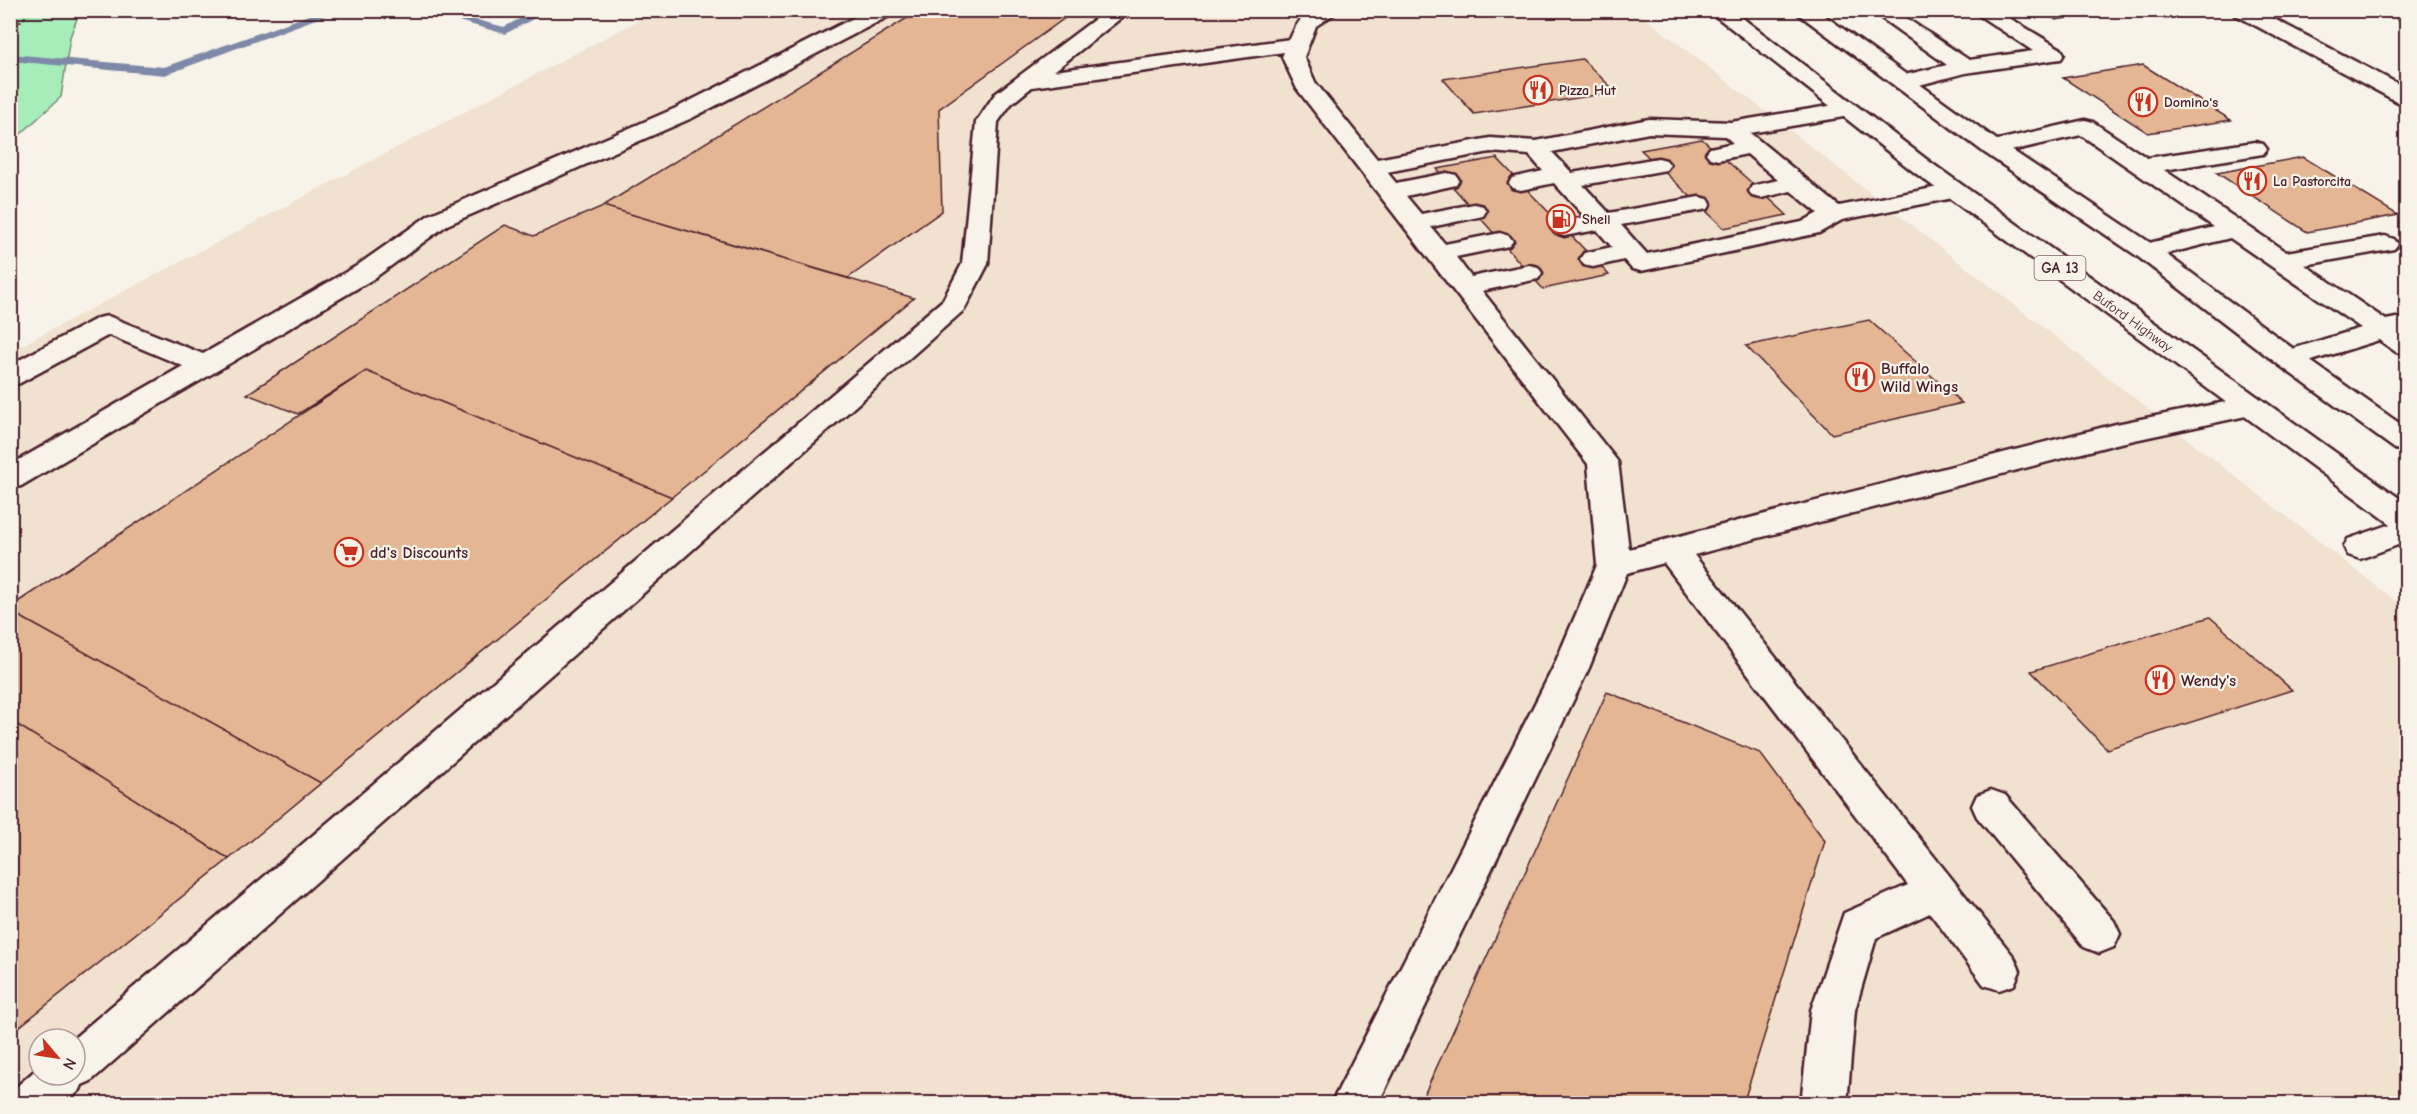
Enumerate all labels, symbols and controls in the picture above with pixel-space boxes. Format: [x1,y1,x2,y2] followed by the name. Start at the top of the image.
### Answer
[1522,74,1554,106] restaurant icon: Pizza Hut
[1559,82,1616,99] place label: Pizza Hut
[2127,86,2159,118] restaurant icon: Domino's
[2164,94,2218,111] place label: Domino's
[2236,165,2268,197] restaurant icon: La Pastorcita
[2273,173,2351,190] place label: La Pastorcita
[1545,203,1577,235] fuel station icon: Shell
[1582,211,1611,228] place label: Shell
[2034,256,2086,280] road number: GA 13
[2090,287,2176,356] street label: Buford Highway
[1881,360,1958,396] place label: Buffalo Wild Wings
[1844,361,1876,393] restaurant icon: Buffalo Wild Wings
[333,536,365,568] supermarket icon: dd's Discounts
[370,544,468,562] place label: dd's Discounts
[2144,664,2176,696] restaurant icon: Wendy's
[2181,672,2236,690] place label: Wendy's
[27,1027,87,1087] north arrow
[59,1055,80,1073] text: N

